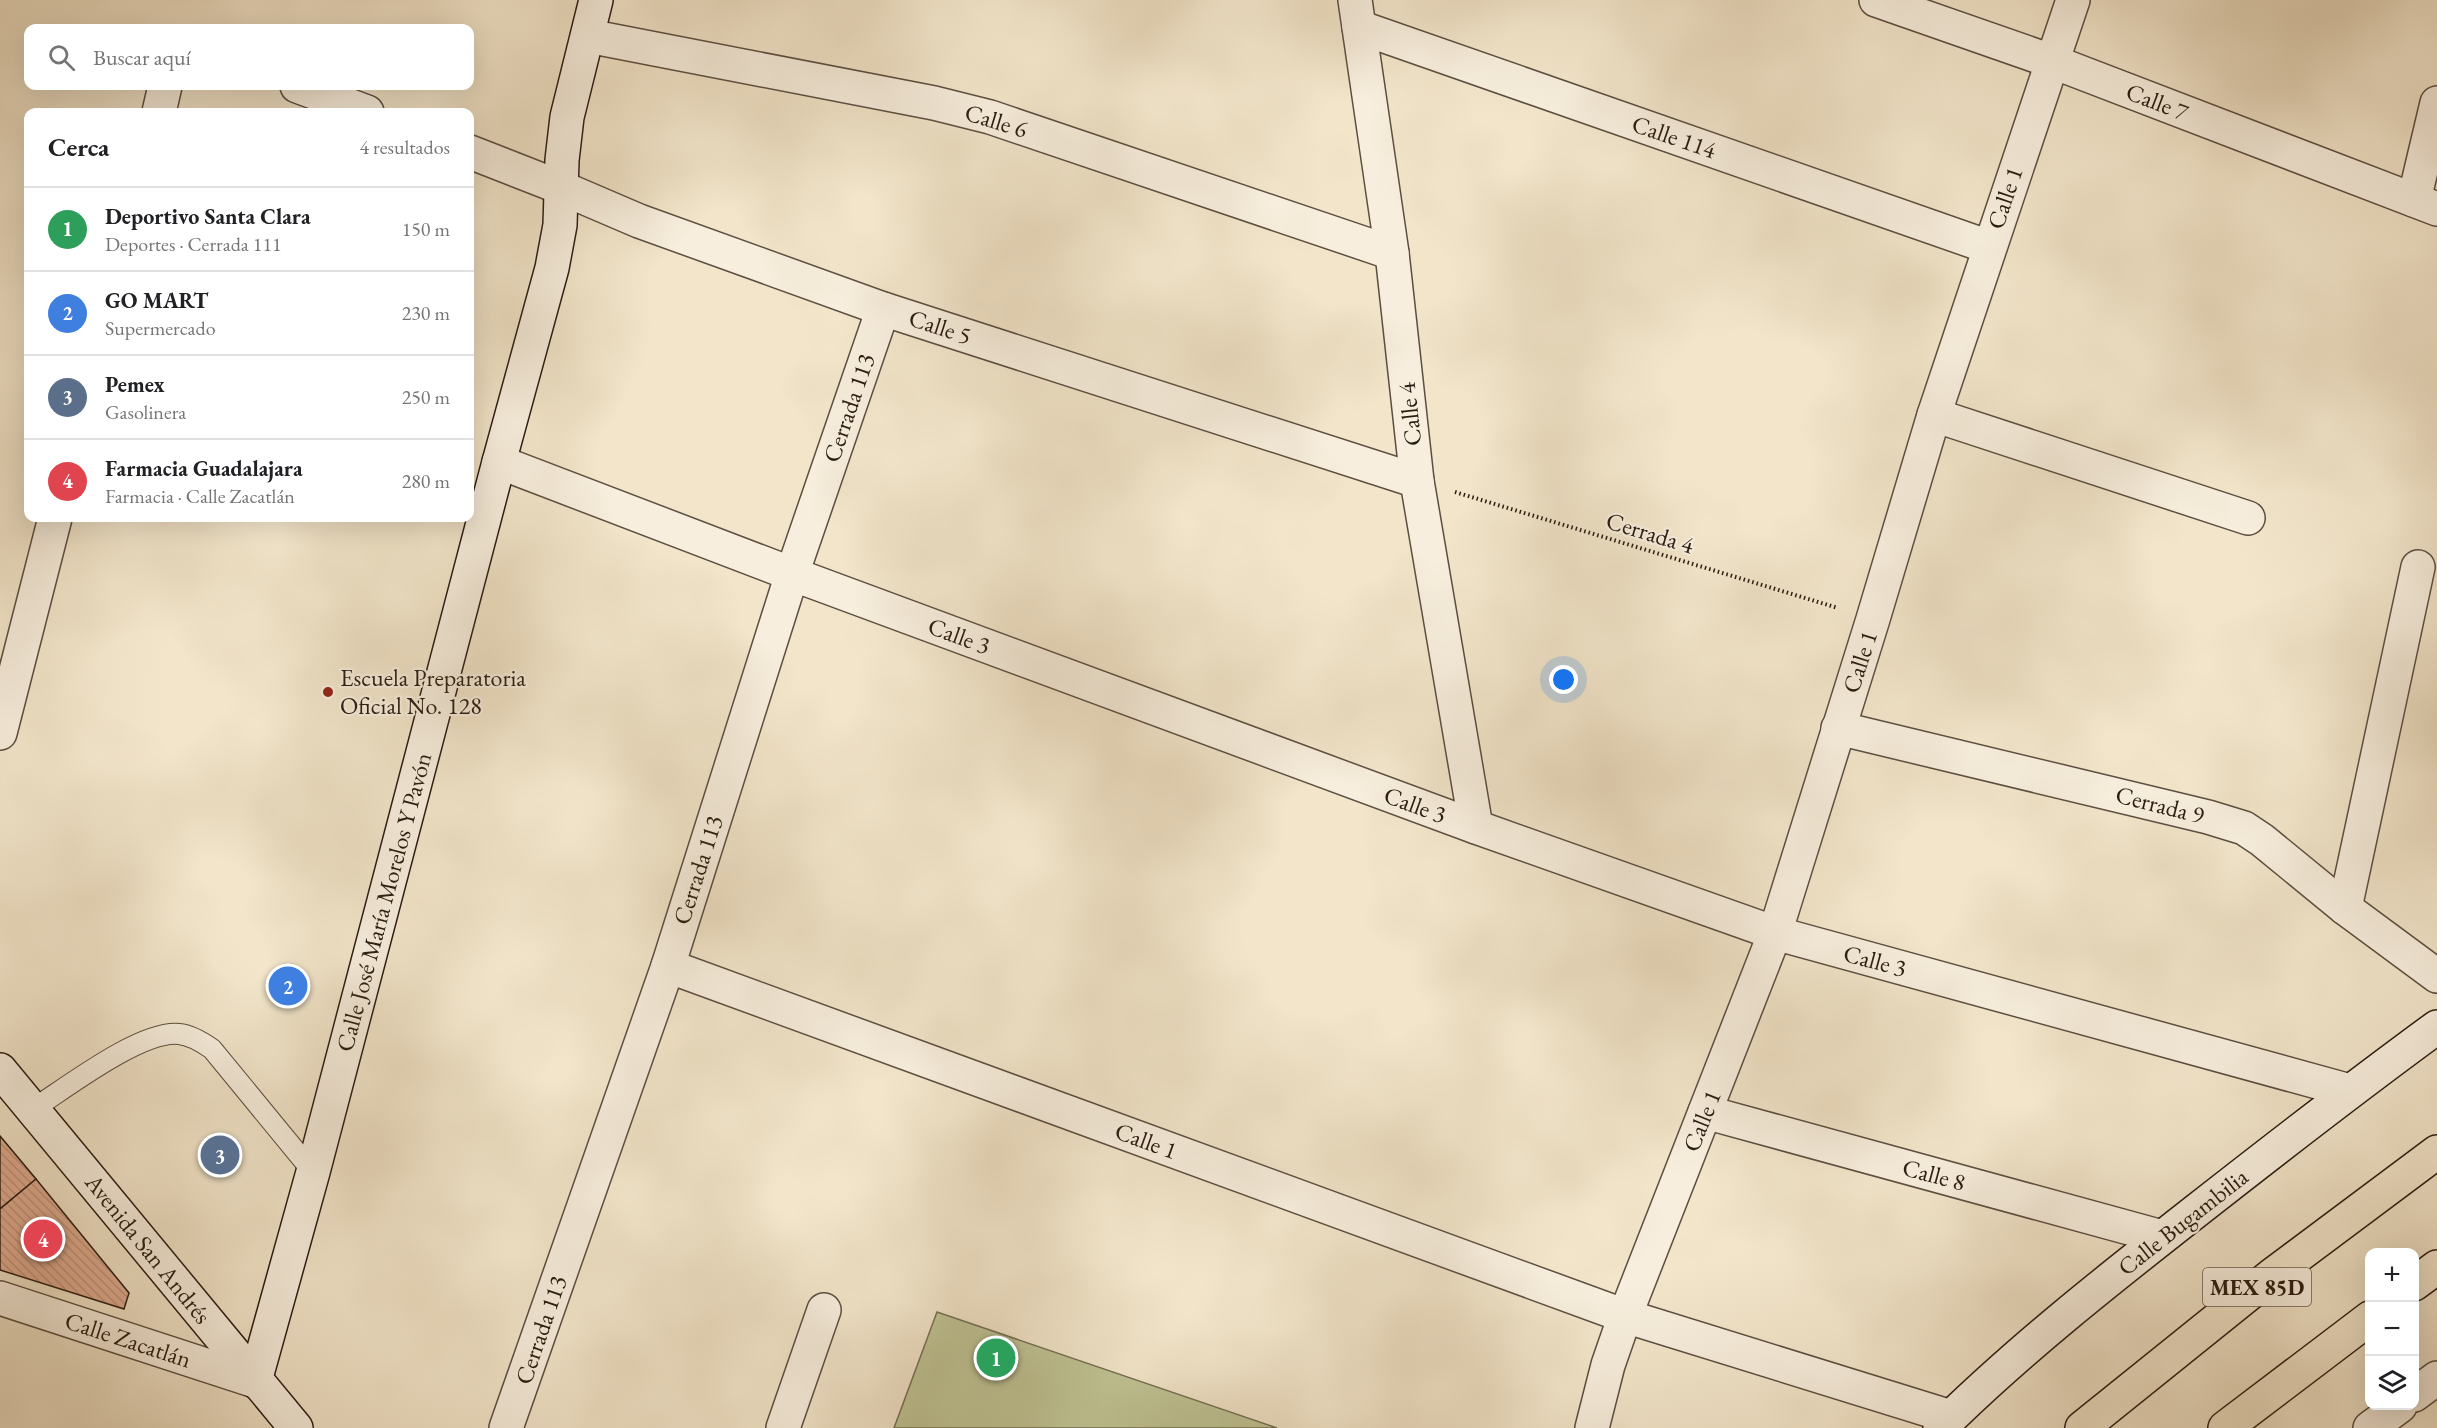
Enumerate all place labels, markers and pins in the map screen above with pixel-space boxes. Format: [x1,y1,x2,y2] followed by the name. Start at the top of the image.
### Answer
[340,662,526,721] place label: Escuela Preparatoria Oficial No. 128
[321,685,335,699] marker: Escuela Preparatoria Oficial No. 128
[268,964,308,1008] pin: 2
[200,1132,240,1178] pin: 3
[24,1216,63,1262] pin: 4
[976,1336,1016,1380] pin: 1

